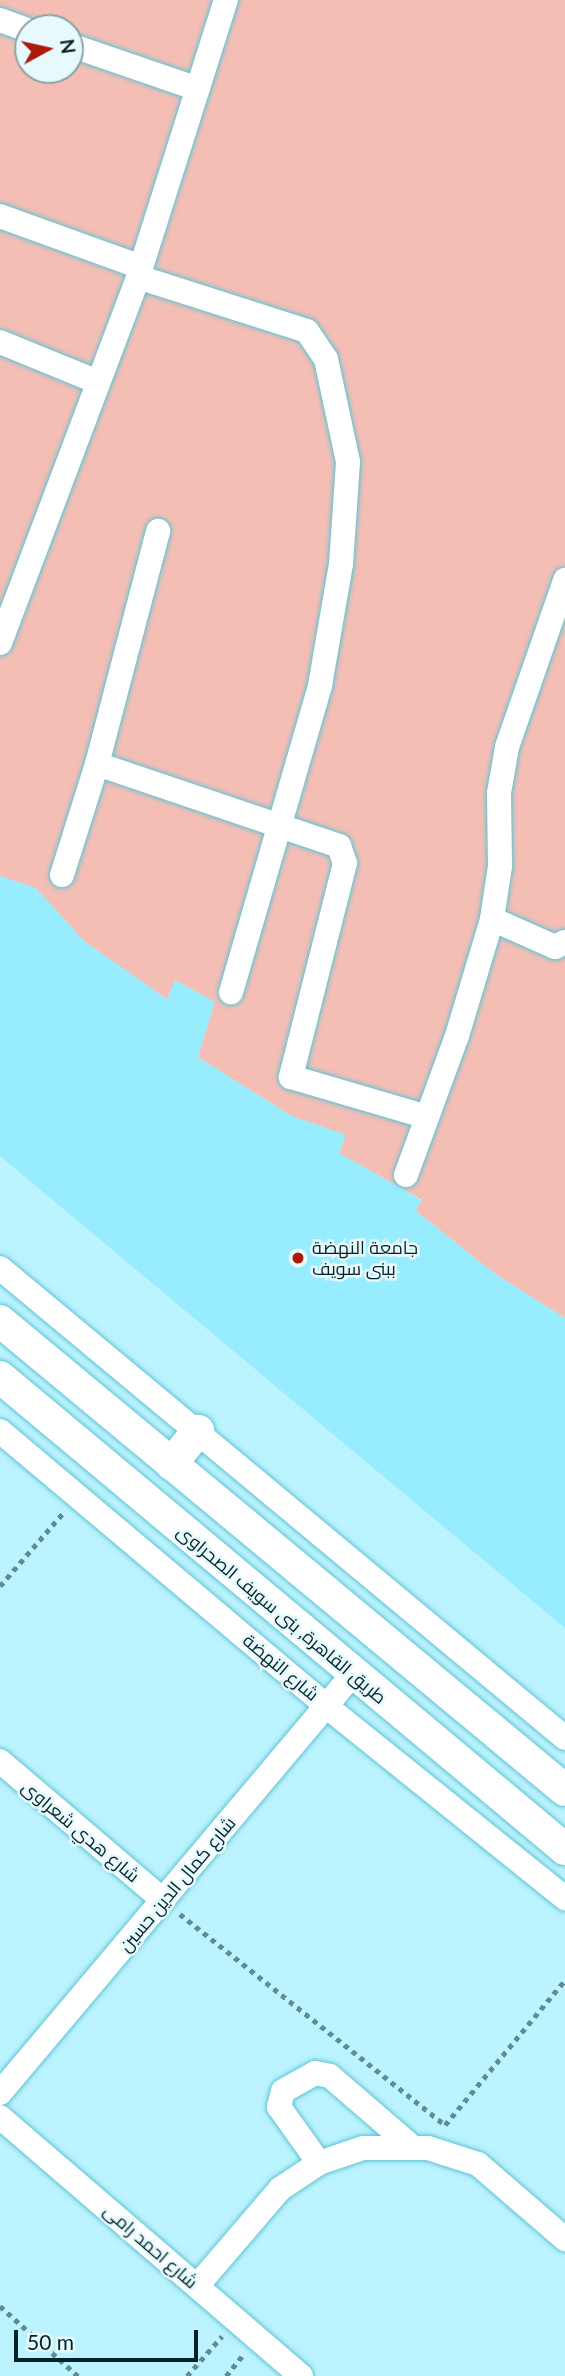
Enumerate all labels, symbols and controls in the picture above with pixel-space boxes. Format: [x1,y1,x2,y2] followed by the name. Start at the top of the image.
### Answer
[14,14,84,84] north arrow
[56,37,81,55] text: N
[312,1237,418,1280] place label: جامعة النهضة ببنى سويف
[290,1250,306,1266] marker: جامعة النهضة ببنى سويف
[173,1520,391,1708] street label: طريق القاهرة, بنى سويف الصحراوى
[239,1629,323,1705] street label: شارع النهضة
[18,1776,144,1886] street label: شارع هدي شعراوى
[114,1812,240,1956] street label: شارع كمال الدين حسين
[99,2199,203,2293] street label: شارع احمد رامى
[18,2316,201,2360] scale bar
[27,2329,74,2354] text: 50 m

